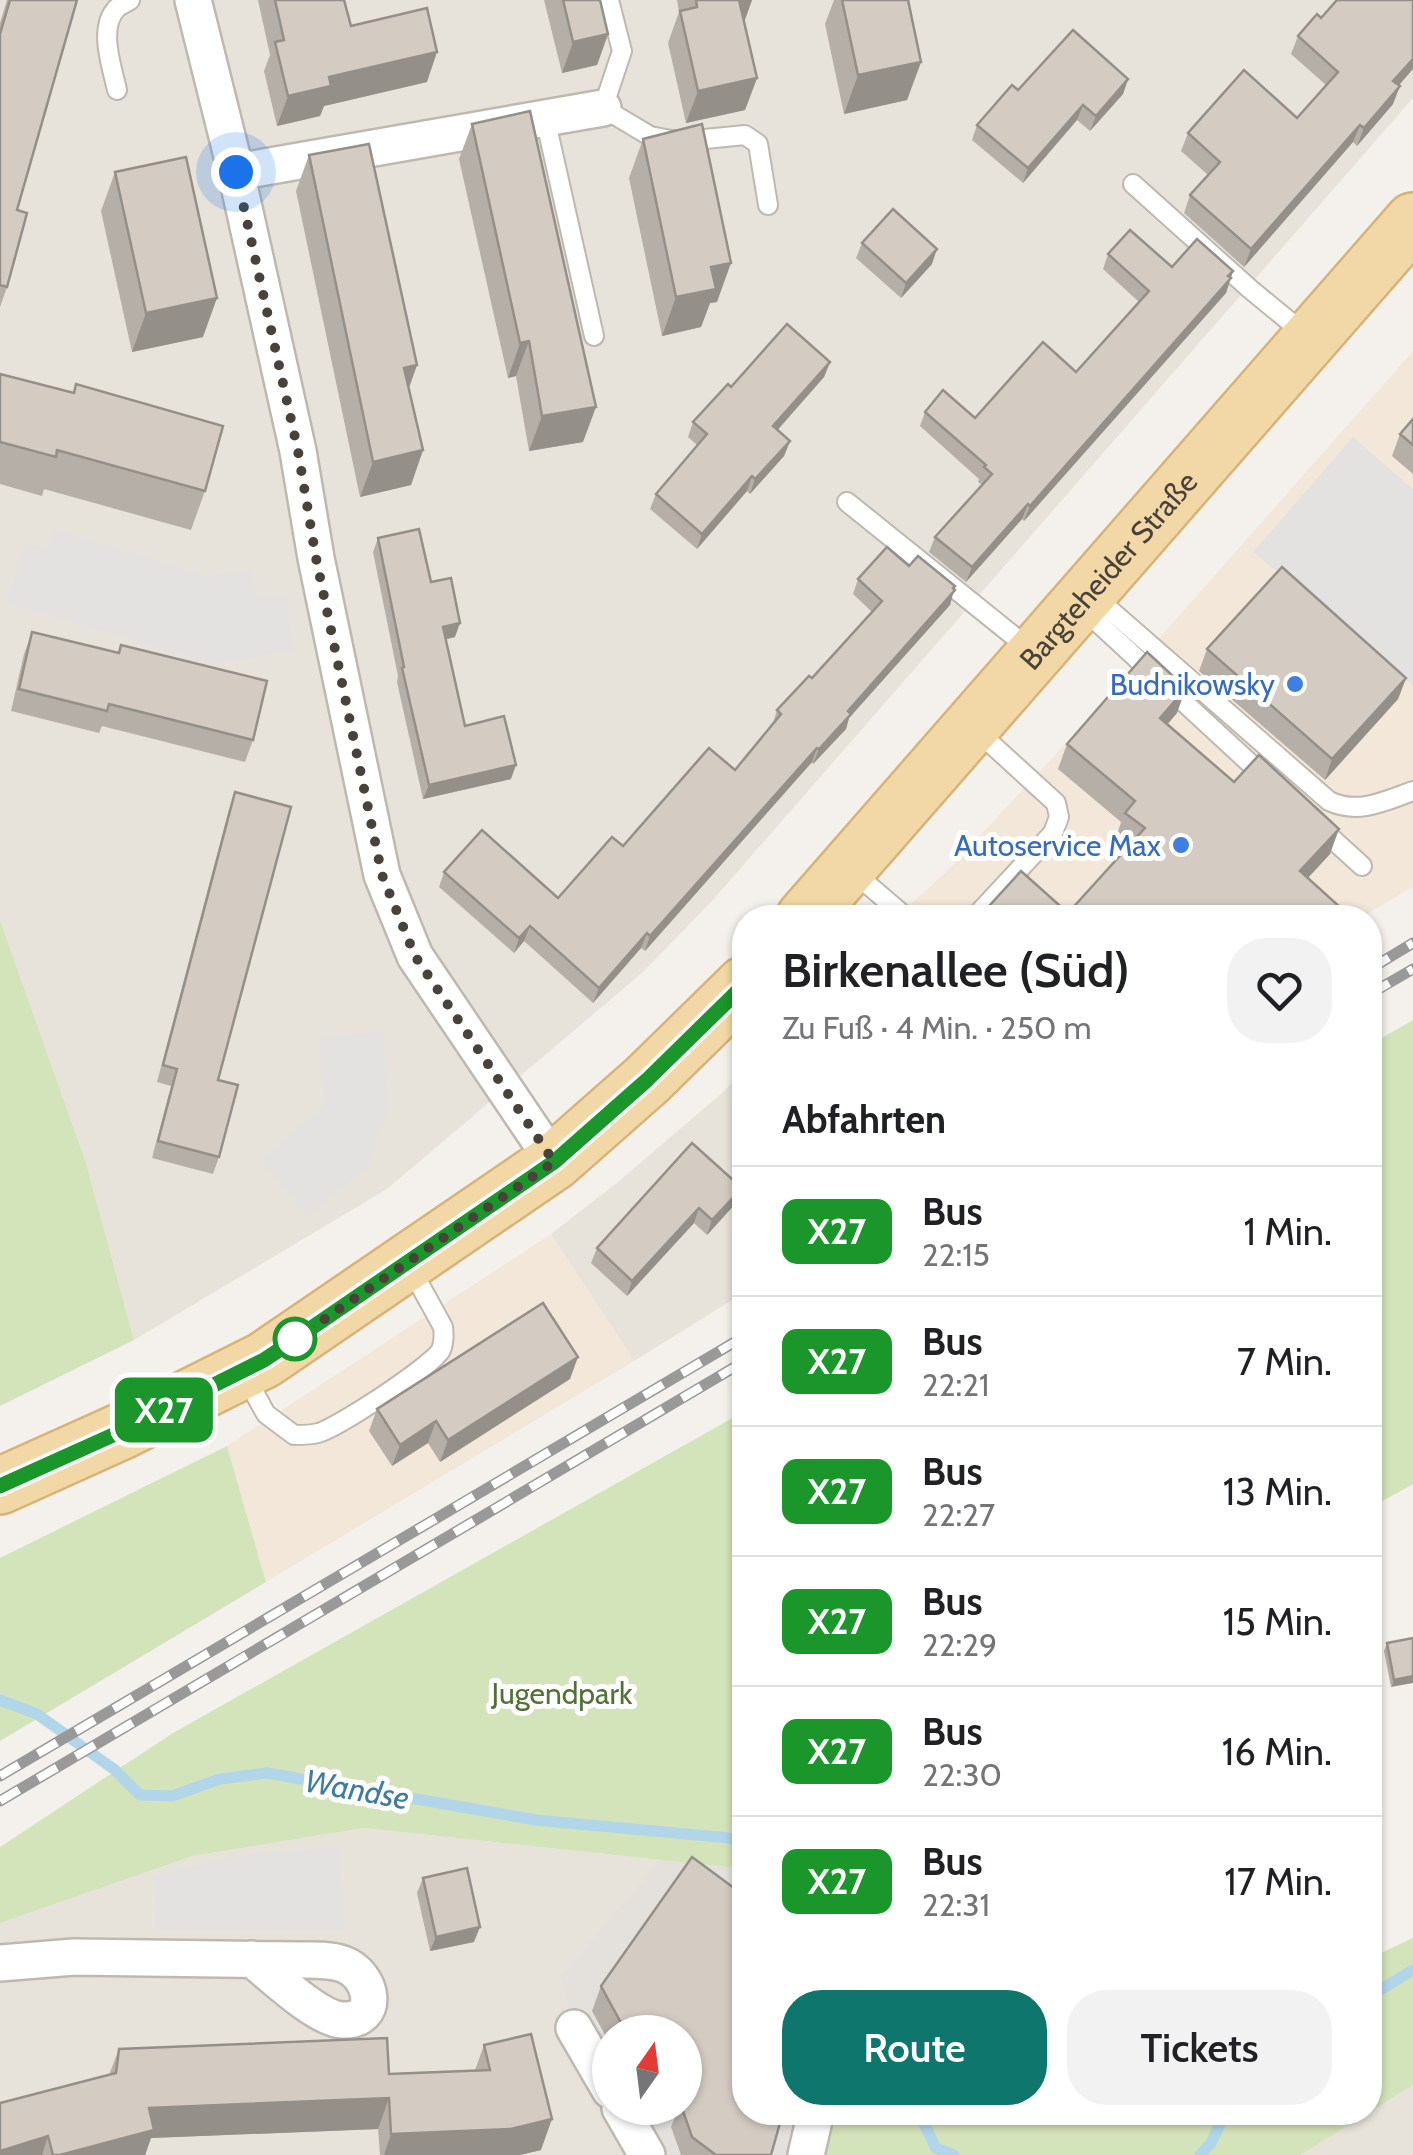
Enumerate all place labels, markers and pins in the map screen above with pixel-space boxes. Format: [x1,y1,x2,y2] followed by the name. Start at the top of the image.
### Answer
[1110,666,1275,703] place label: Budnikowsky
[1284,673,1306,695] marker: Budnikowsky
[954,827,1161,864] place label: Autoservice Max
[1170,834,1192,856] marker: Autoservice Max
[274,1318,316,1360] unlabelled marker

